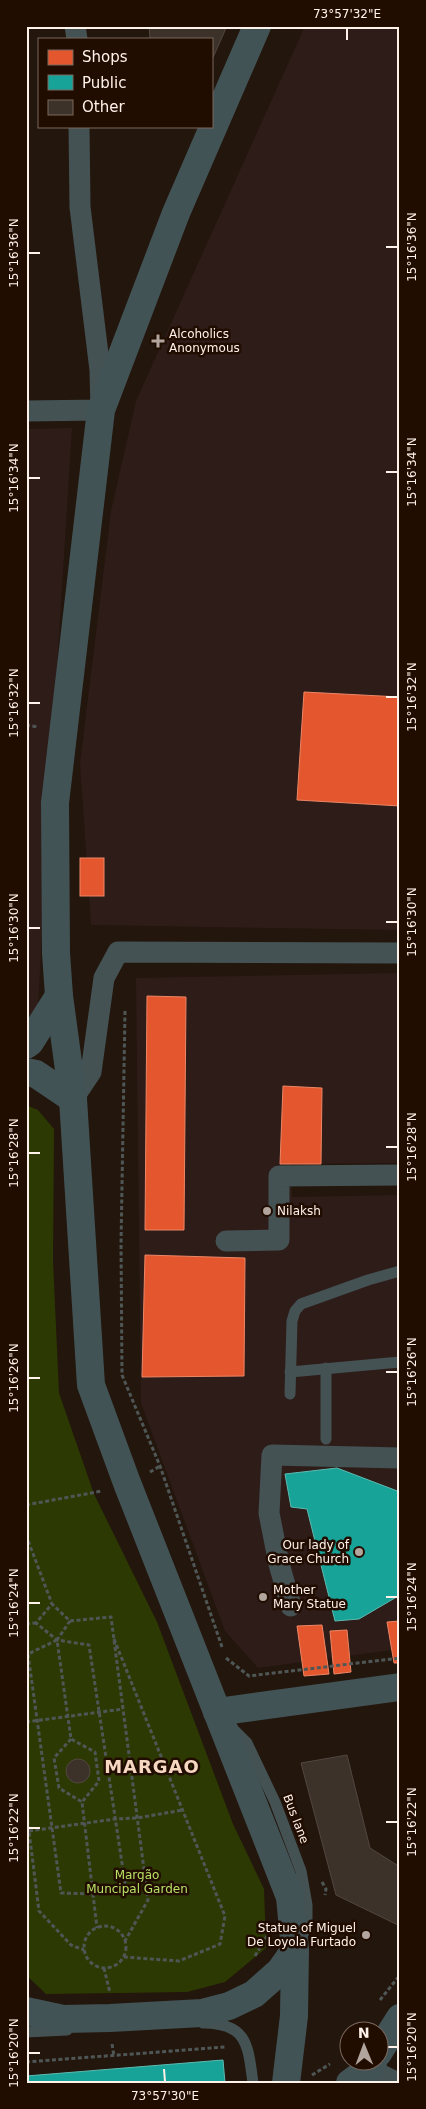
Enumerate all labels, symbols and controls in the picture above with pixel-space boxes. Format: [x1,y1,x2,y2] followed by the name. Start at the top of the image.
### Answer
[313,7,381,21] text: 73°57'32"E
[38,38,212,128] legend
[82,48,128,66] text: Shops
[82,74,126,92] text: Public
[82,98,125,116] text: Other
[405,212,419,282] text: 15°16'36"N
[7,218,21,288] text: 15°16'36"N
[169,327,240,355] place label: Alcoholics Anonymous
[151,334,165,348] marker: Alcoholics Anonymous
[405,437,419,507] text: 15°16'34"N
[7,443,21,513] text: 15°16'34"N
[405,662,419,732] text: 15°16'32"N
[7,668,21,738] text: 15°16'32"N
[405,887,419,957] text: 15°16'30"N
[7,893,21,963] text: 15°16'30"N
[405,1112,419,1182] text: 15°16'28"N
[7,1118,21,1188] text: 15°16'28"N
[277,1204,321,1218] place label: Nilaksh
[261,1205,273,1217] marker: Nilaksh
[405,1337,419,1407] text: 15°16'26"N
[7,1343,21,1413] text: 15°16'26"N
[267,1538,350,1566] place label: Our lady of Grace Church
[353,1546,365,1558] marker: Our lady of Grace Church
[405,1562,419,1632] text: 15°16'24"N
[7,1568,21,1638] text: 15°16'24"N
[273,1583,346,1611] place label: Mother Mary Statue
[257,1591,269,1603] marker: Mother Mary Statue
[104,1756,200,1777] district label: MARGAO
[405,1787,419,1857] text: 15°16'22"N
[280,1792,312,1846] street label: Bus lane
[7,1793,21,1863] text: 15°16'22"N
[86,1868,188,1896] park label: Margão Muncipal Garden
[247,1921,356,1949] place label: Statue of Miguel De Loyola Furtado
[360,1929,372,1941] marker: Statue of Miguel De Loyola Furtado
[405,2012,419,2082] text: 15°16'20"N
[7,2018,21,2088] text: 15°16'20"N
[338,2022,388,2072] north arrow
[358,2025,370,2041] text: N
[131,2089,199,2103] text: 73°57'30"E

